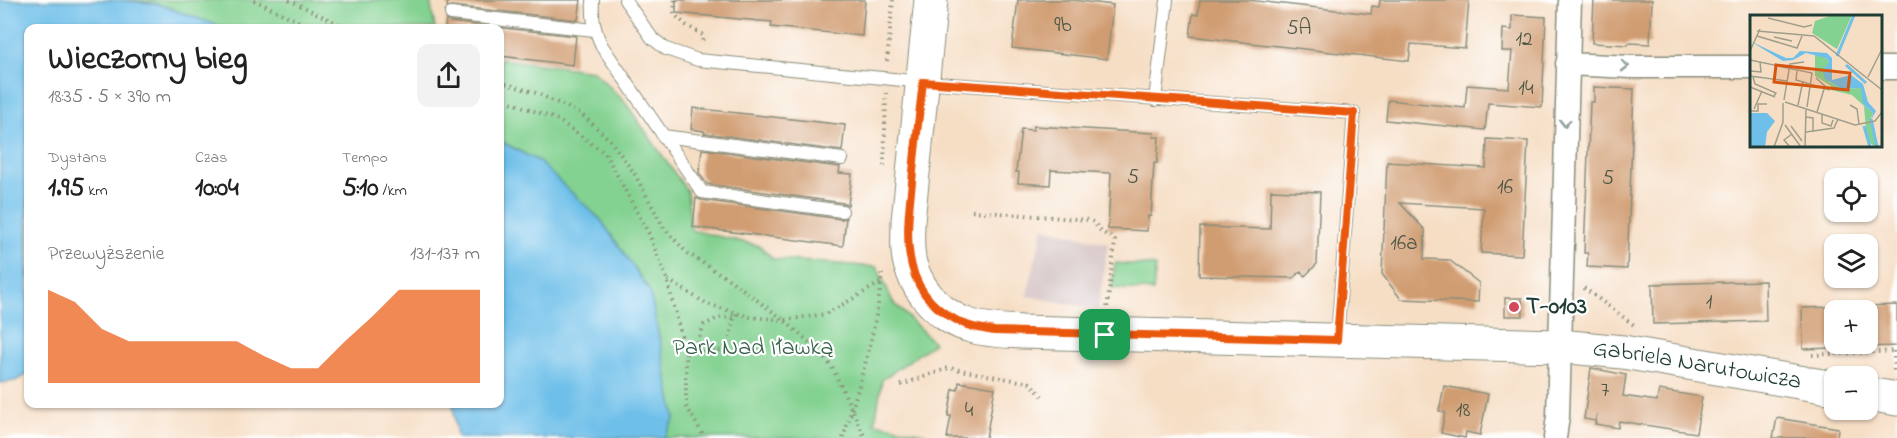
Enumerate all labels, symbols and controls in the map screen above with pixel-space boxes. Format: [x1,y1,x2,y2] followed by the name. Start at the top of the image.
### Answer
[1054,11,1072,41] house number: 9b
[1287,14,1311,44] house number: 5A
[1750,15,1882,147] inset map
[1515,25,1533,55] house number: 12
[48,36,248,84] text: Wieczorny bieg
[417,44,480,107] button: share
[1620,60,1629,73] one-way arrow
[1518,74,1534,104] house number: 14
[48,83,171,112] text: 18:35 · 5 × 390 m
[1559,118,1571,127] one-way arrow
[48,146,107,170] text: Dystans
[195,146,227,170] text: Czas
[342,146,388,170] text: Tempo
[1127,163,1139,193] house number: 5
[1602,164,1614,194] house number: 5
[1824,168,1878,420] map controls
[1824,168,1878,222] button: locate
[48,170,84,208] text: 1.95
[195,170,239,208] text: 10:04
[342,170,379,208] text: 5:10
[1497,173,1513,203] house number: 16
[84,179,108,203] text: km
[379,179,407,203] text: /km
[1390,229,1418,259] house number: 16a
[1824,234,1878,288] button: layers
[48,240,164,269] text: Przewyższenie
[410,240,480,269] text: 131–137 m
[1706,288,1713,318] house number: 1
[1526,290,1587,325] place label: T-0103
[1507,300,1521,314] marker: T-0103
[1824,300,1878,354] button: +
[1079,309,1130,360] pin
[1088,318,1121,351] icon: arrive
[673,331,833,366] park label: Park Nad Iławką
[1591,332,1804,400] street label: Gabriela Narutowicza
[1824,366,1878,420] button: −
[1601,376,1610,406] house number: 7
[965,396,974,426] house number: 4
[1456,396,1470,426] house number: 18

